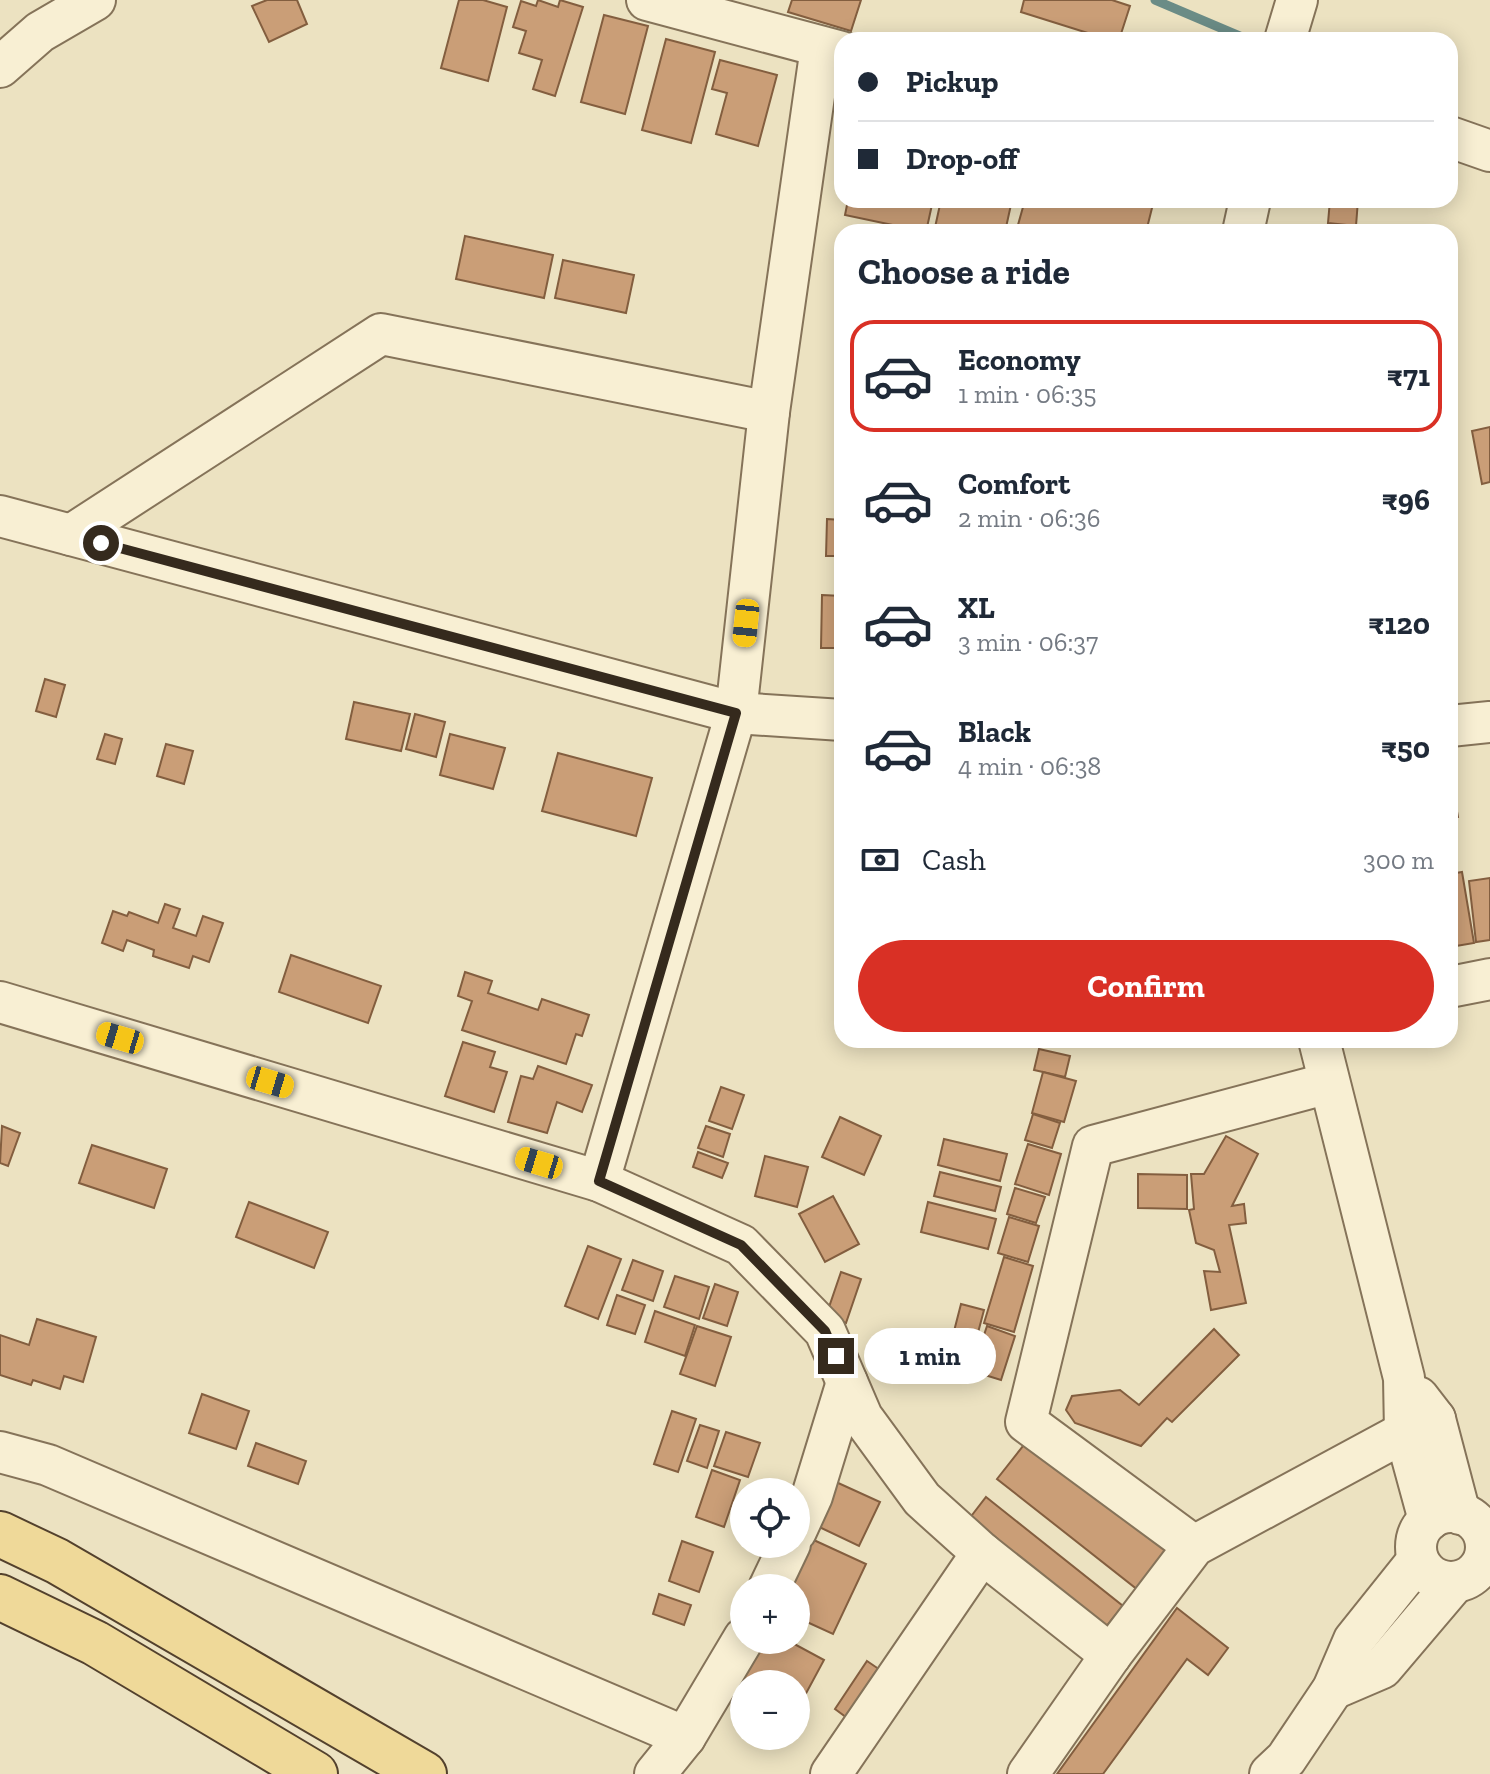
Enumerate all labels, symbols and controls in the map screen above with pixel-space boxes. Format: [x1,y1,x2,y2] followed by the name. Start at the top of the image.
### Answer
[906,64,998,100] text: Pickup
[906,141,1018,177] text: Drop-off
[858,250,1070,293] text: Choose a ride
[862,340,934,412] icon: car
[958,342,1081,378] text: Economy
[1387,358,1430,394] text: ₹71
[958,378,1097,410] text: 1 min · 06:35
[862,464,934,536] icon: car
[958,466,1070,502] text: Comfort
[1382,482,1430,518] text: ₹96
[958,502,1101,534] text: 2 min · 06:36
[83,525,119,561] route start
[862,588,934,660] icon: car
[958,590,995,626] text: XL
[732,598,760,648] car
[1368,606,1430,642] text: ₹120
[958,626,1098,658] text: 3 min · 06:37
[862,712,934,784] icon: car
[958,714,1031,750] text: Black
[1381,730,1430,766] text: ₹50
[958,750,1101,782] text: 4 min · 06:38
[858,838,902,882] icon: cash
[922,842,986,878] text: Cash
[1363,844,1434,876] text: 300 m
[858,940,1434,1032] button: Confirm
[94,1020,146,1056] car
[244,1064,296,1100] car
[513,1145,565,1181] car
[864,1328,996,1384] callout: 1 min
[818,1338,854,1374] route end
[899,1340,961,1372] text: 1 min
[730,1478,810,1750] map controls
[730,1478,810,1558] button: locate
[730,1574,810,1654] button: +
[730,1670,810,1750] button: −

